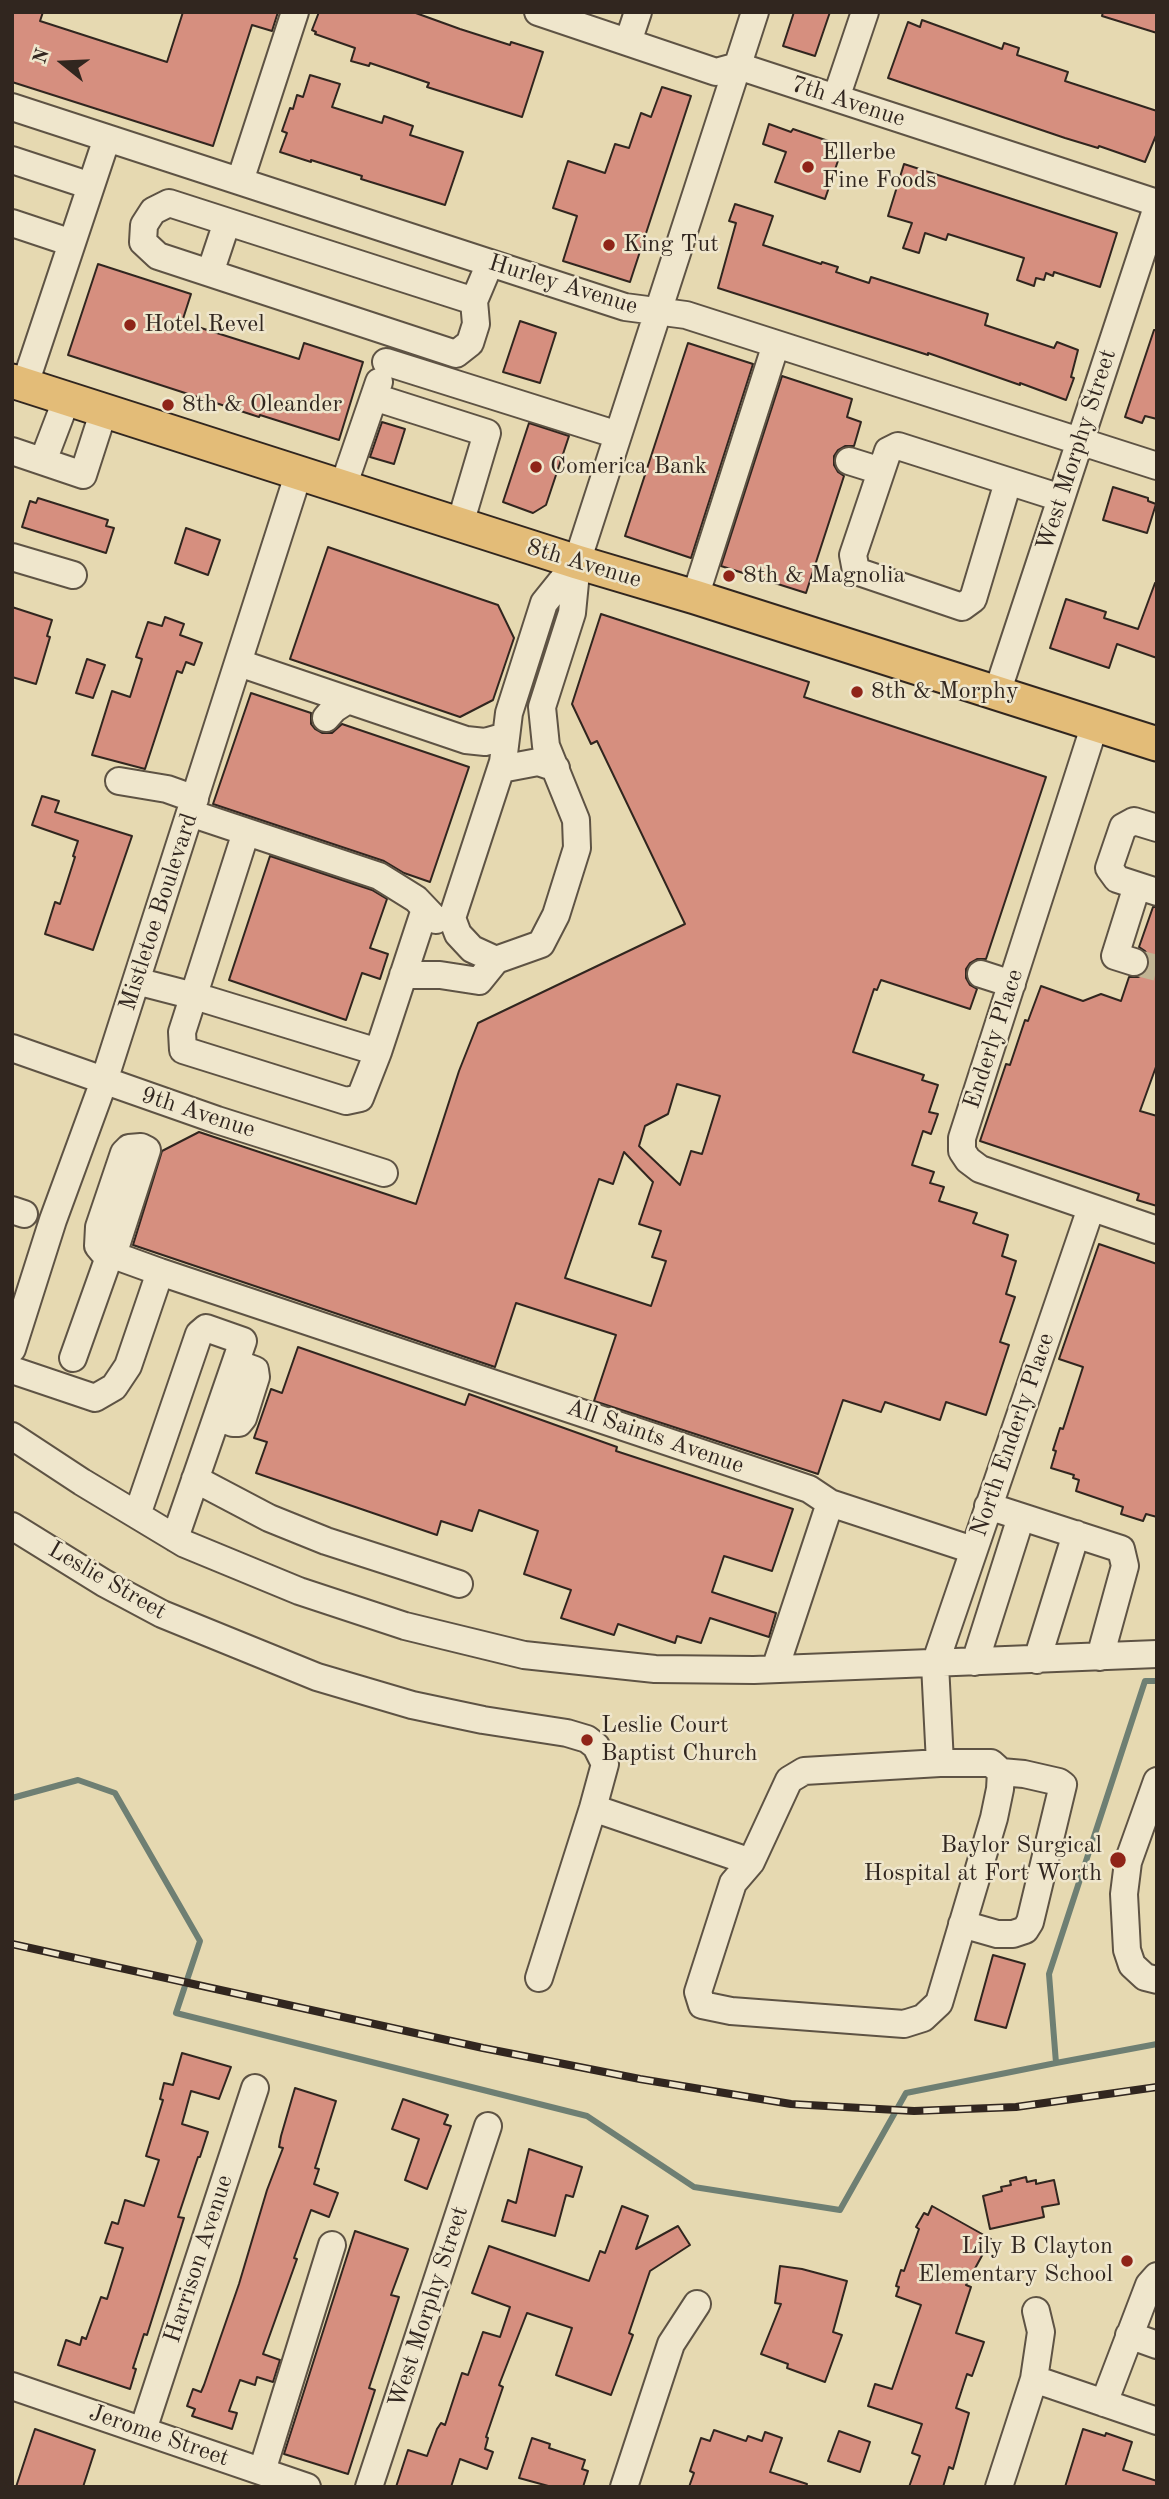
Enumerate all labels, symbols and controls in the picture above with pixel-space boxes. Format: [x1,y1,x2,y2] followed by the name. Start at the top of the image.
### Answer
[28,28,98,98] north arrow
[31,47,54,66] text: N
[787,70,909,134] street label: 7th Avenue
[822,139,937,195] place label: Ellerbe Fine Foods
[800,159,816,175] marker: Ellerbe Fine Foods
[623,231,719,259] place label: King Tut
[601,237,617,253] marker: King Tut
[485,249,641,321] street label: Hurley Avenue
[144,311,265,339] place label: Hotel Revel
[122,317,138,333] marker: Hotel Revel
[1031,346,1123,554] street label: West Morphy Street
[182,391,342,419] place label: 8th & Oleander
[160,397,176,413] marker: 8th & Oleander
[550,453,707,481] place label: Comerica Bank
[528,459,544,475] marker: Comerica Bank
[523,533,645,595] street label: 8th Avenue
[743,562,905,590] place label: 8th & Magnolia
[721,568,737,584] marker: 8th & Magnolia
[871,678,1019,706] place label: 8th & Morphy
[849,684,865,700] marker: 8th & Morphy
[113,810,205,1014] street label: Mistletoe Boulevard
[958,966,1030,1112] street label: Enderly Place
[137,1081,259,1145] street label: 9th Avenue
[965,1329,1061,1541] street label: North Enderly Place
[562,1393,748,1481] street label: All Saints Avenue
[43,1536,171,1626] street label: Leslie Street
[601,1712,758,1768] place label: Leslie Court Baptist Church
[579,1732,595,1748] marker: Leslie Court Baptist Church
[864,1832,1102,1888] place label: Baylor Surgical Hospital at Fort Worth
[1108,1850,1128,1870] marker: Baylor Surgical Hospital at Fort Worth
[158,2171,240,2347] street label: Harrison Avenue
[383,2203,475,2411] street label: West Morphy Street
[918,2233,1113,2289] place label: Lily B Clayton Elementary School
[1119,2253,1135,2269] marker: Lily B Clayton Elementary School
[85,2399,233,2473] street label: Jerome Street

